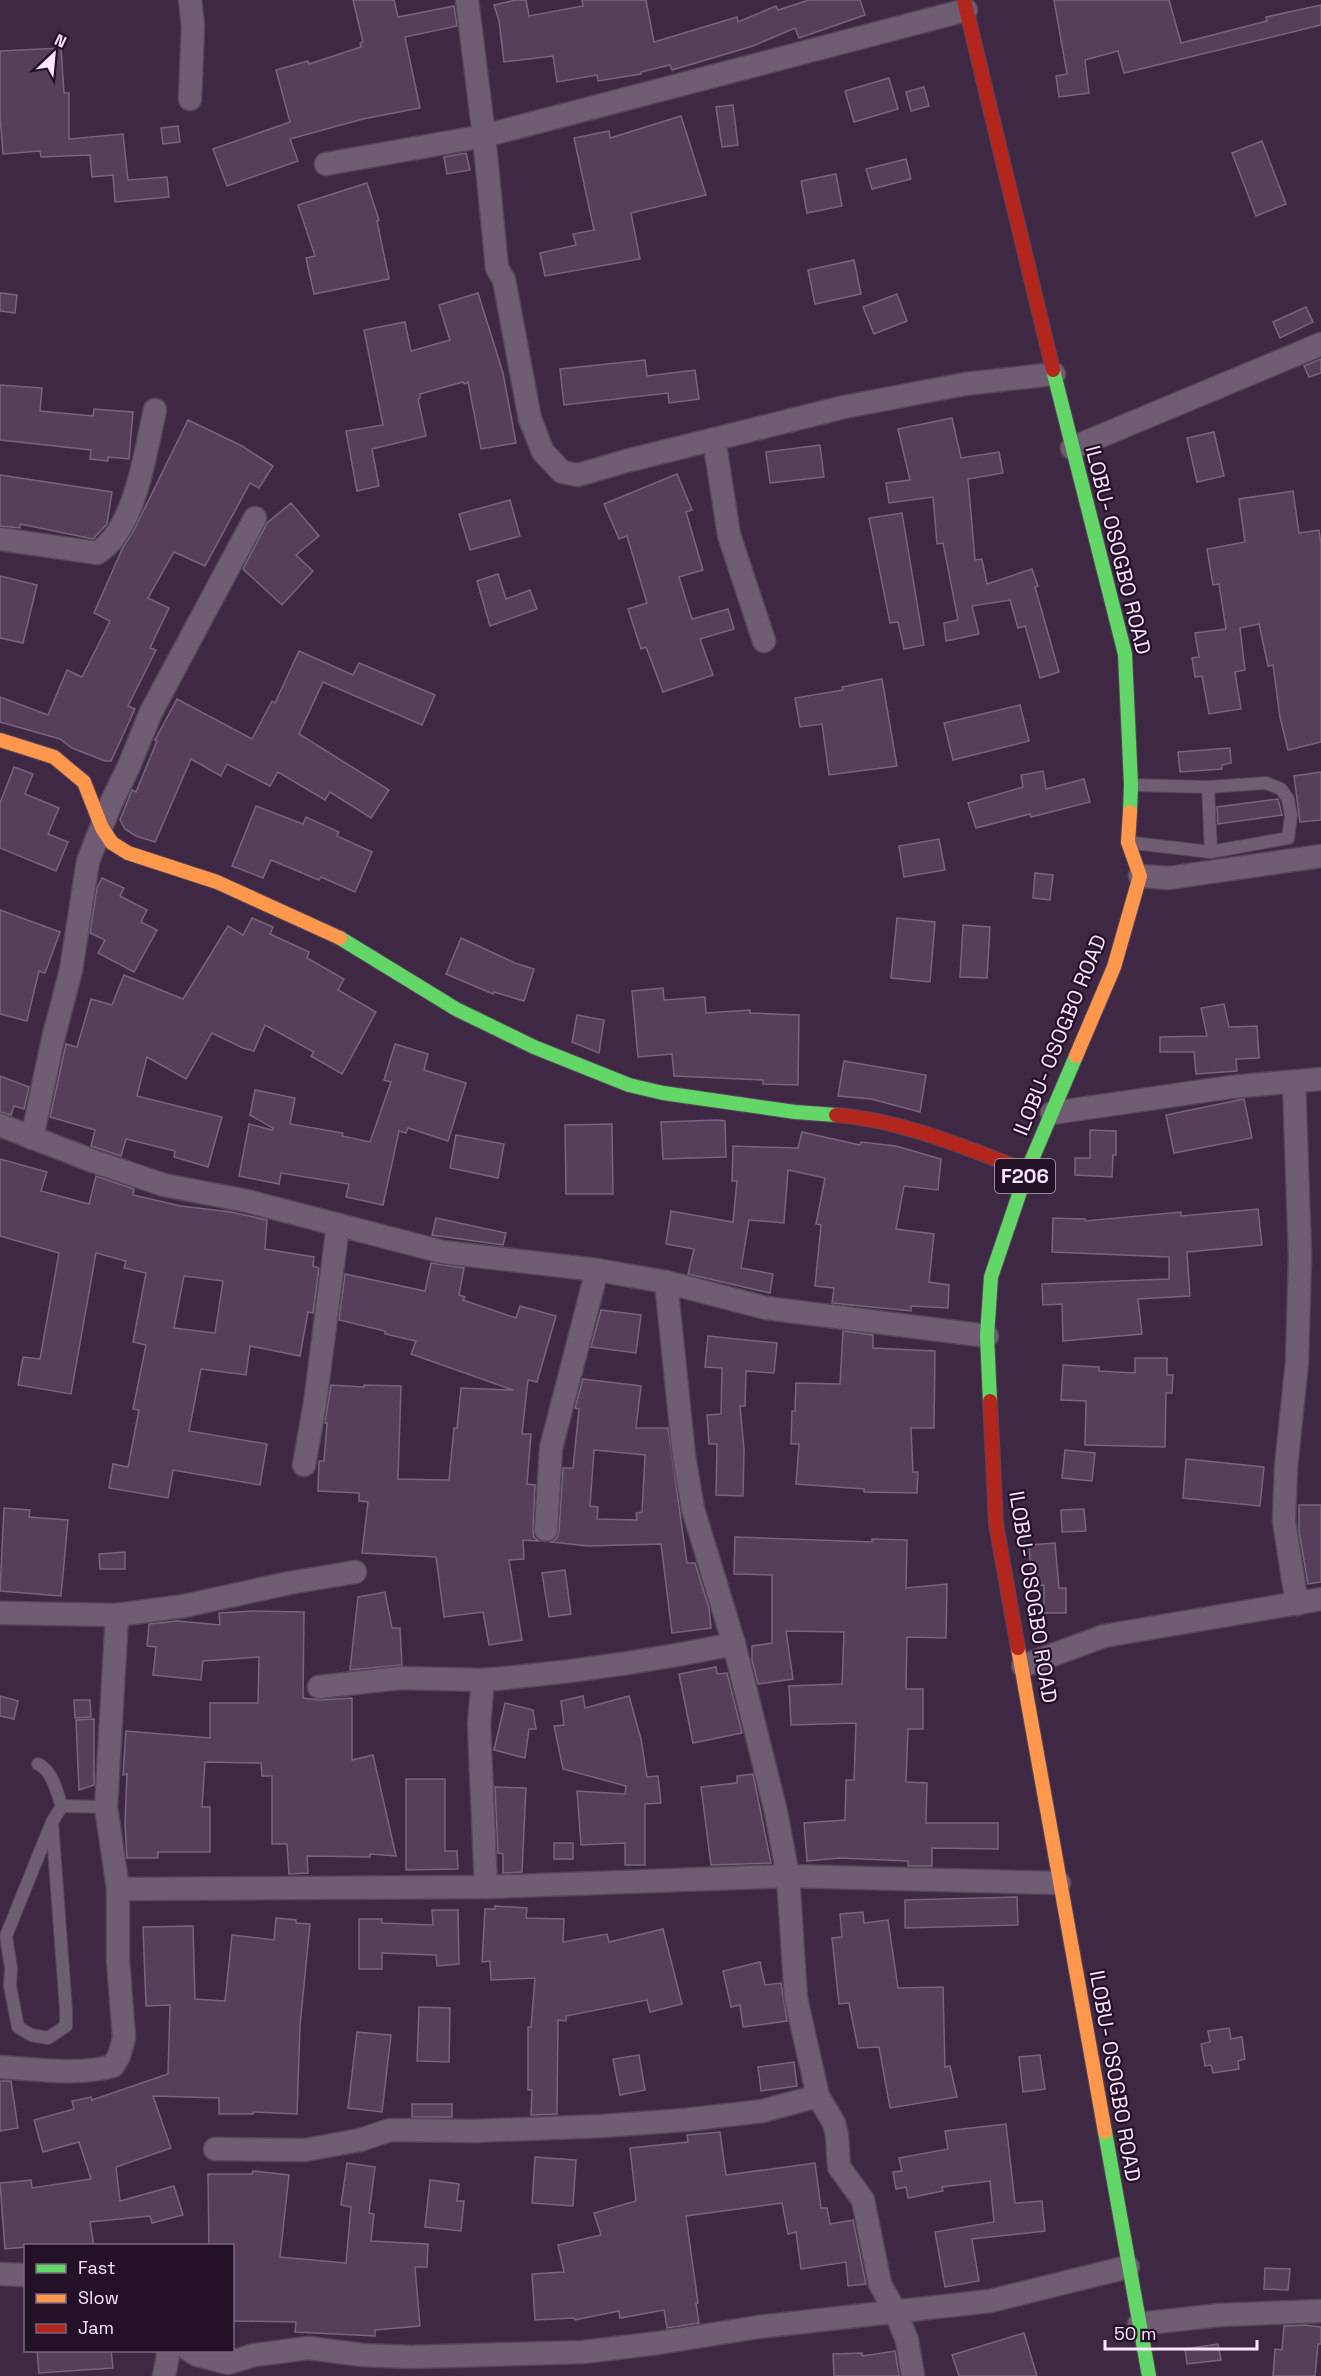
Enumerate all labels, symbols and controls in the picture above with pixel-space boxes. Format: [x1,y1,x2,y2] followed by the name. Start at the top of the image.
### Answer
[24,24,84,84] north arrow
[51,29,70,53] text: N
[1079,443,1158,657] street label: ILOBU- OSOGBO ROAD
[1007,930,1112,1139] street label: ILOBU- OSOGBO ROAD
[995,1159,1055,1193] road number: F206
[1003,1489,1064,1705] street label: ILOBU- OSOGBO ROAD
[1084,1968,1147,2184] street label: ILOBU- OSOGBO ROAD
[24,2244,234,2352] legend
[78,2256,115,2279] text: Fast
[78,2286,119,2309] text: Slow
[1105,2313,1256,2351] scale bar
[78,2316,114,2339] text: Jam
[1114,2322,1156,2345] text: 50 m

